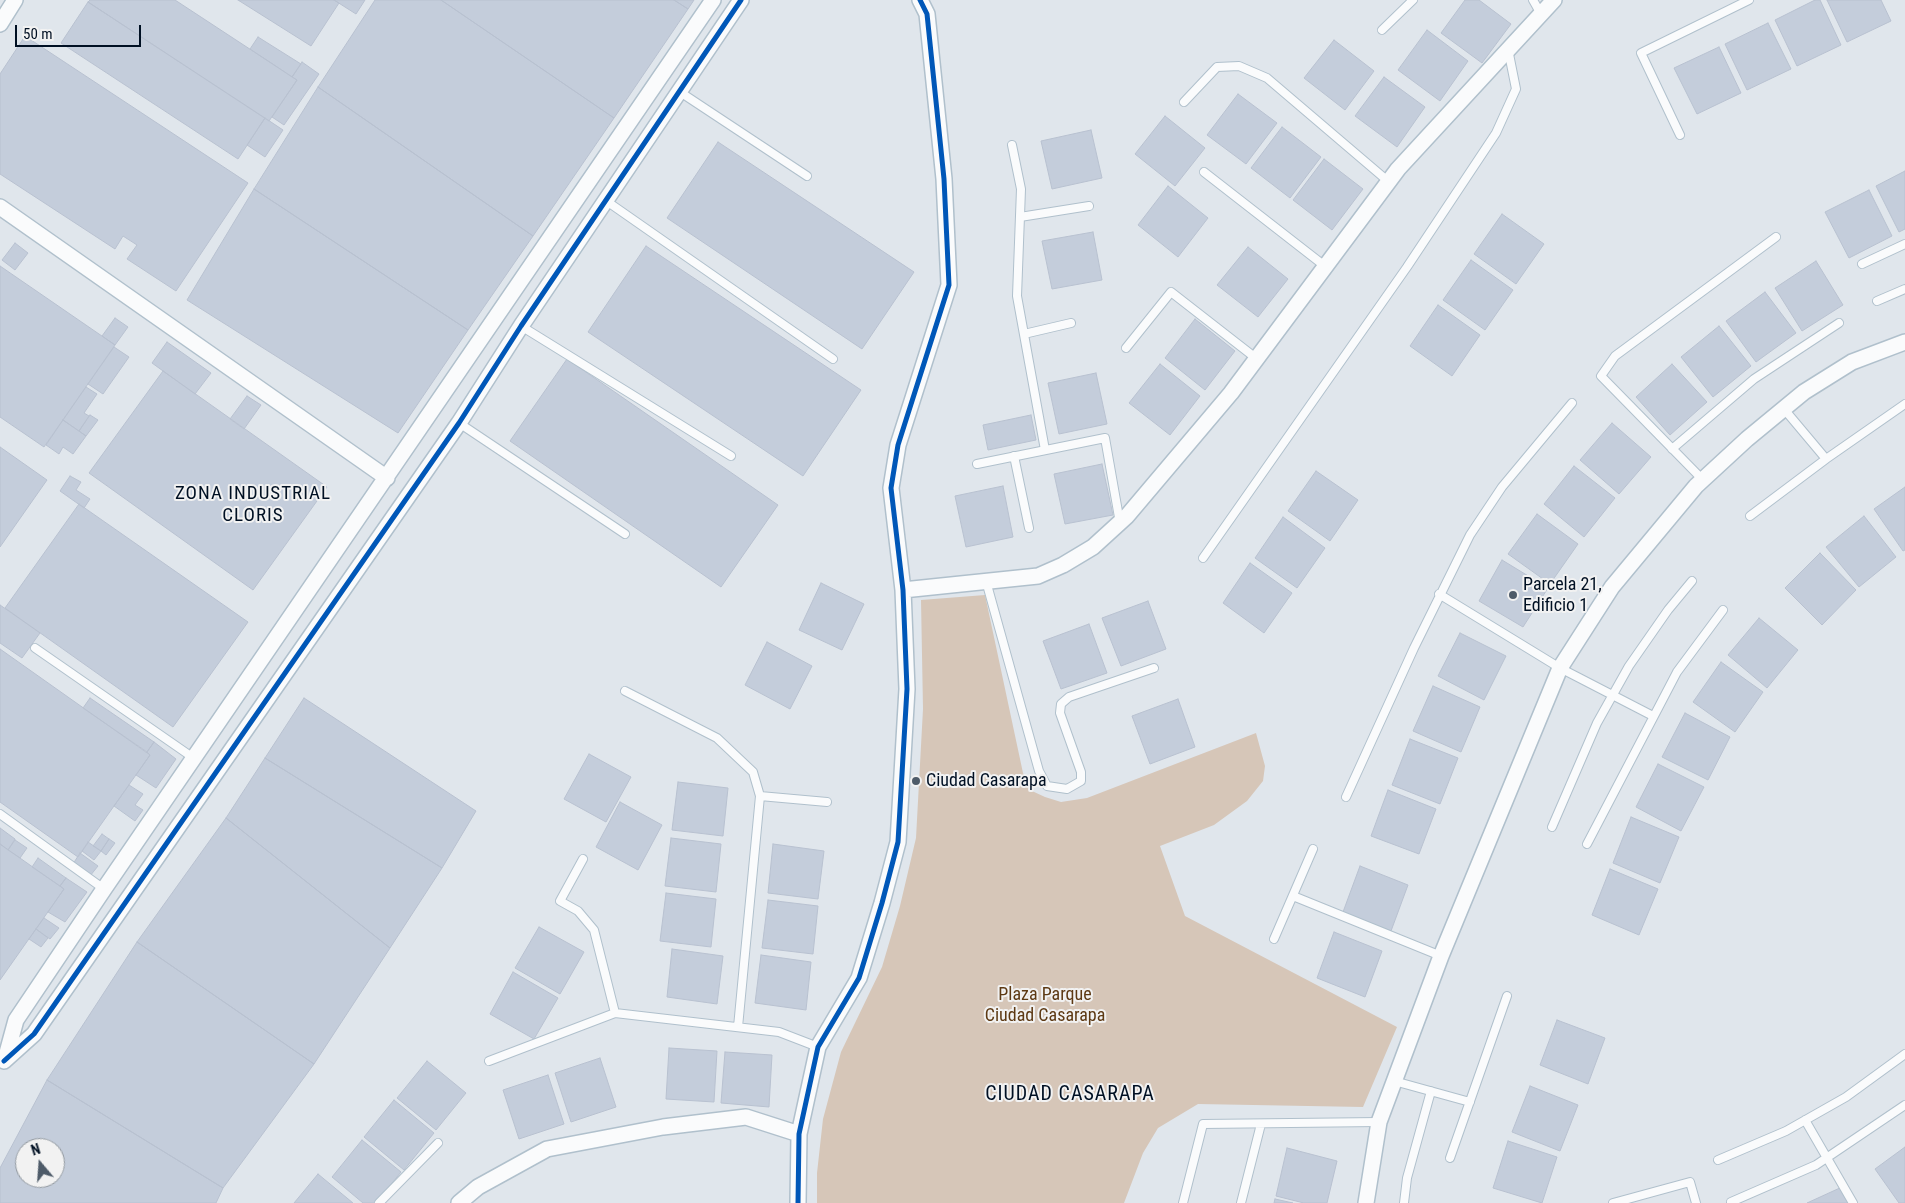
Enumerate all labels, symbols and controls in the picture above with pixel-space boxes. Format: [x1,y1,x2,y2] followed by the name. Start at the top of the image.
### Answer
[18,15,144,47] scale bar
[23,25,53,43] text: 50 m
[173,483,333,527] district label: ZONA INDUSTRIAL CLORIS
[1523,574,1602,616] place label: Parcela 21, Edificio 1
[1507,589,1519,601] marker: Parcela 21, Edificio 1
[926,770,1047,792] place label: Ciudad Casarapa
[910,775,922,787] marker: Ciudad Casarapa
[985,984,1105,1026] park label: Plaza Parque Ciudad Casarapa
[983,1083,1157,1107] district label: CIUDAD CASARAPA
[15,1138,65,1188] north arrow
[29,1141,42,1159] text: N

